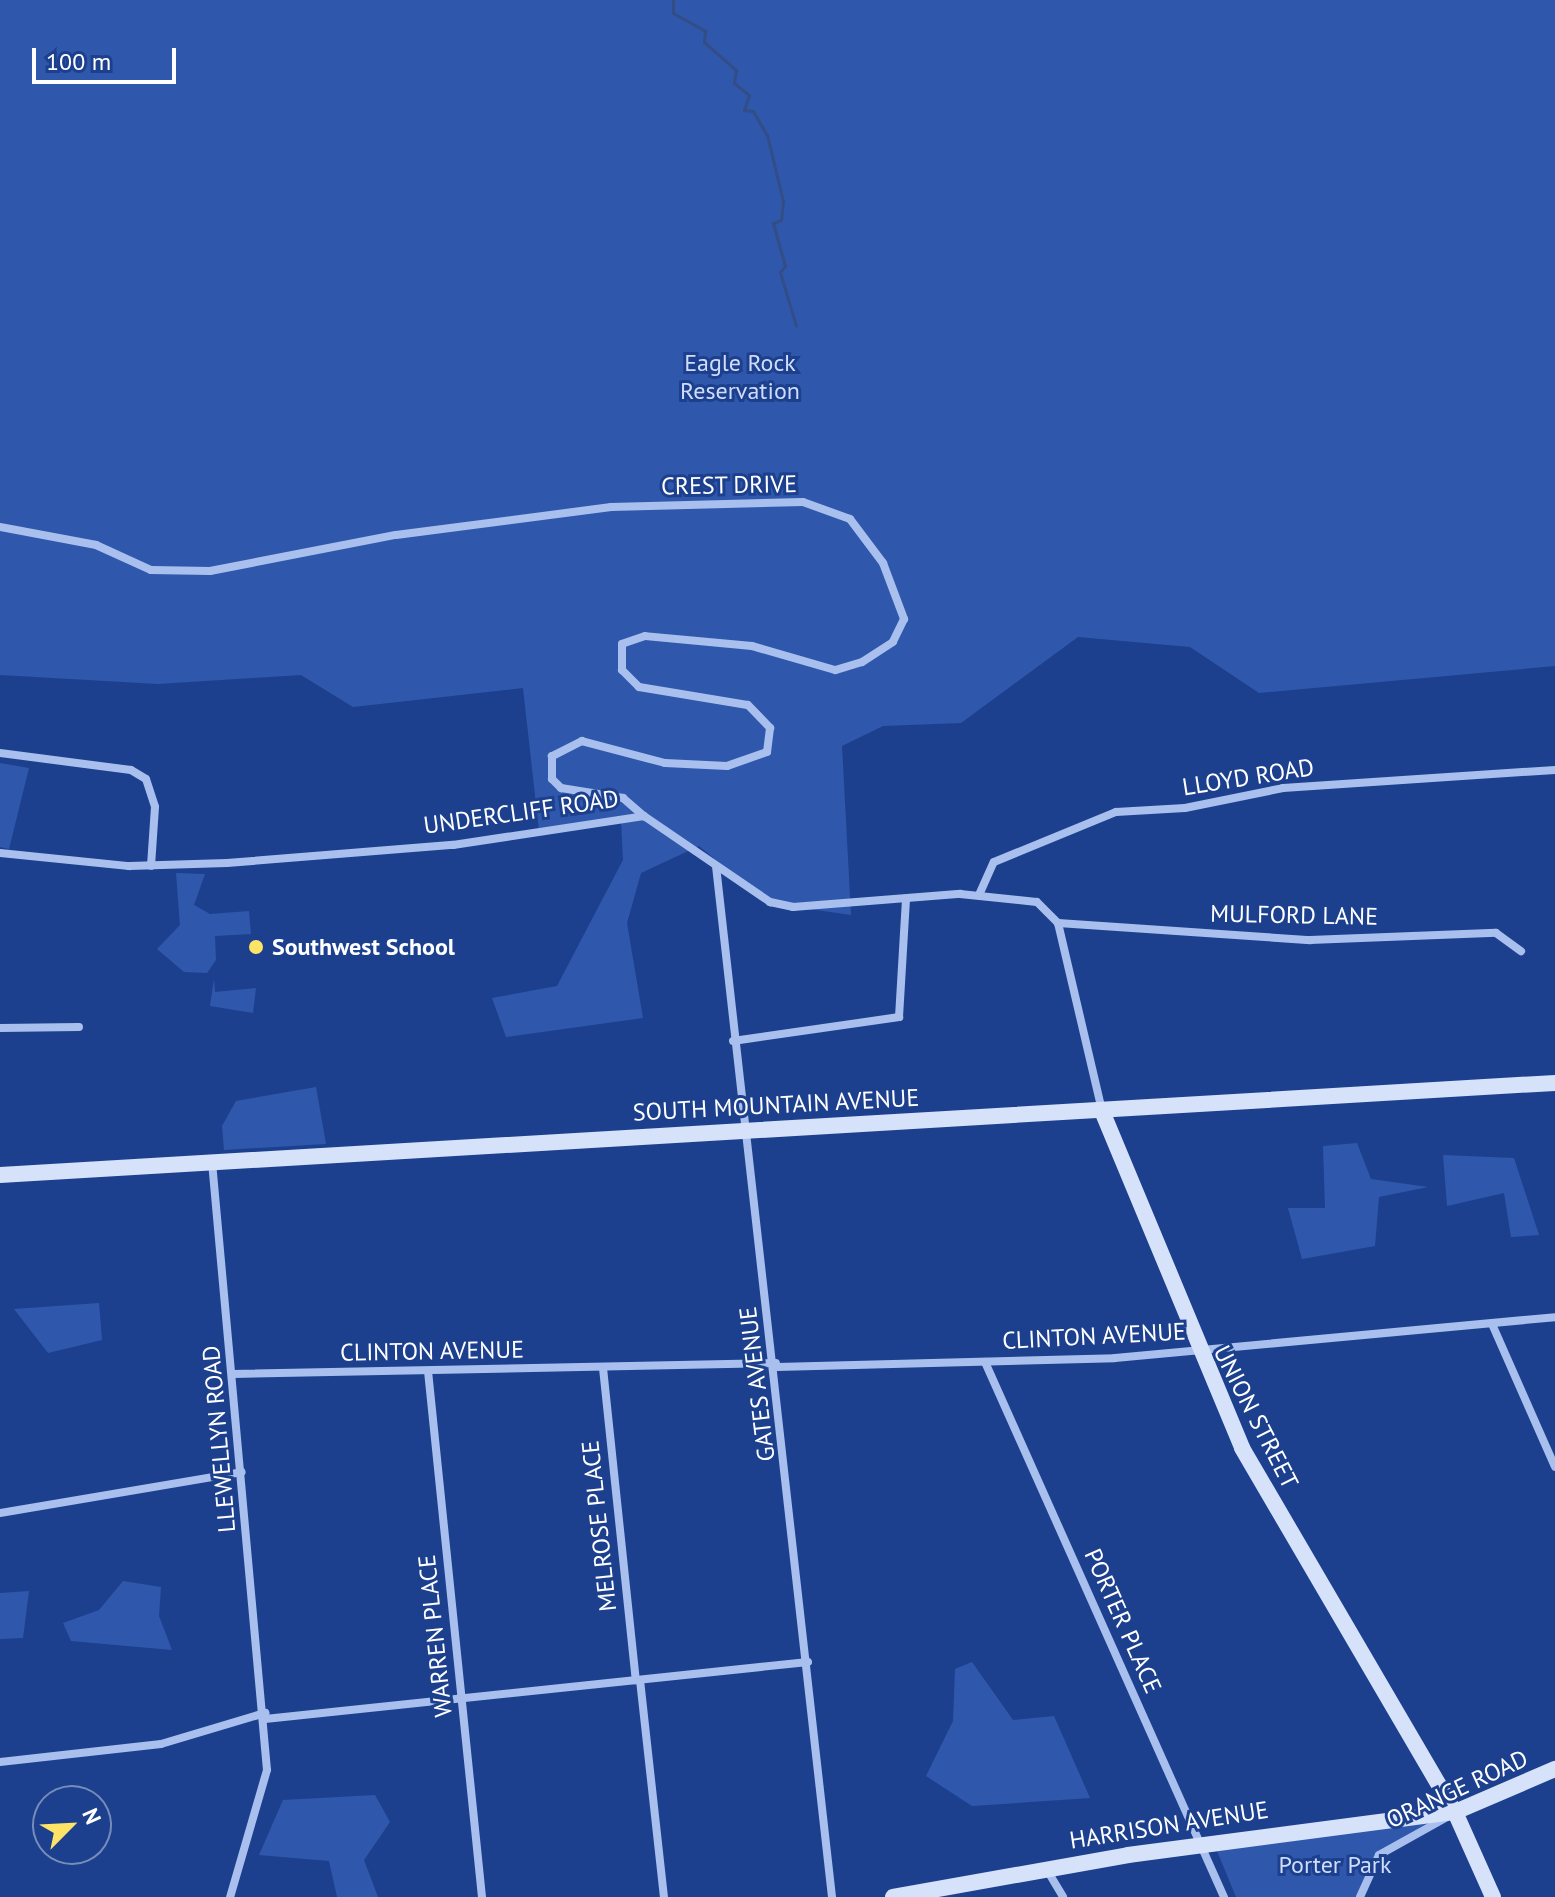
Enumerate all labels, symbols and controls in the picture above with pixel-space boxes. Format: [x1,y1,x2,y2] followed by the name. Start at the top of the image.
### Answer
[36,32,180,82] scale bar
[46,46,111,77] text: 100 m
[680,349,800,405] park label: Eagle Rock Reservation
[660,469,798,501] street label: CREST DRIVE
[1180,752,1316,802] street label: LLOYD ROAD
[422,784,620,840] street label: UNDERCLIFF ROAD
[1210,899,1378,931] street label: MULFORD LANE
[272,933,455,961] place label: Southwest School
[247,938,265,956] marker: Southwest School
[632,1083,920,1127] street label: SOUTH MOUNTAIN AVENUE
[733,1305,781,1463] street label: GATES AVENUE
[1001,1317,1187,1355] street label: CLINTON AVENUE
[340,1335,524,1367] street label: CLINTON AVENUE
[1207,1340,1305,1494] street label: UNION STREET
[196,1344,242,1534] street label: LLEWELLYN ROAD
[576,1439,622,1613] street label: MELROSE PLACE
[1078,1544,1168,1698] street label: PORTER PLACE
[412,1553,458,1719] street label: WARREN PLACE
[1382,1744,1532,1834] street label: ORANGE ROAD
[32,1785,112,1865] north arrow
[1067,1795,1271,1855] street label: HARRISON AVENUE
[76,1804,108,1828] text: N
[1278,1851,1392,1879] park label: Porter Park

